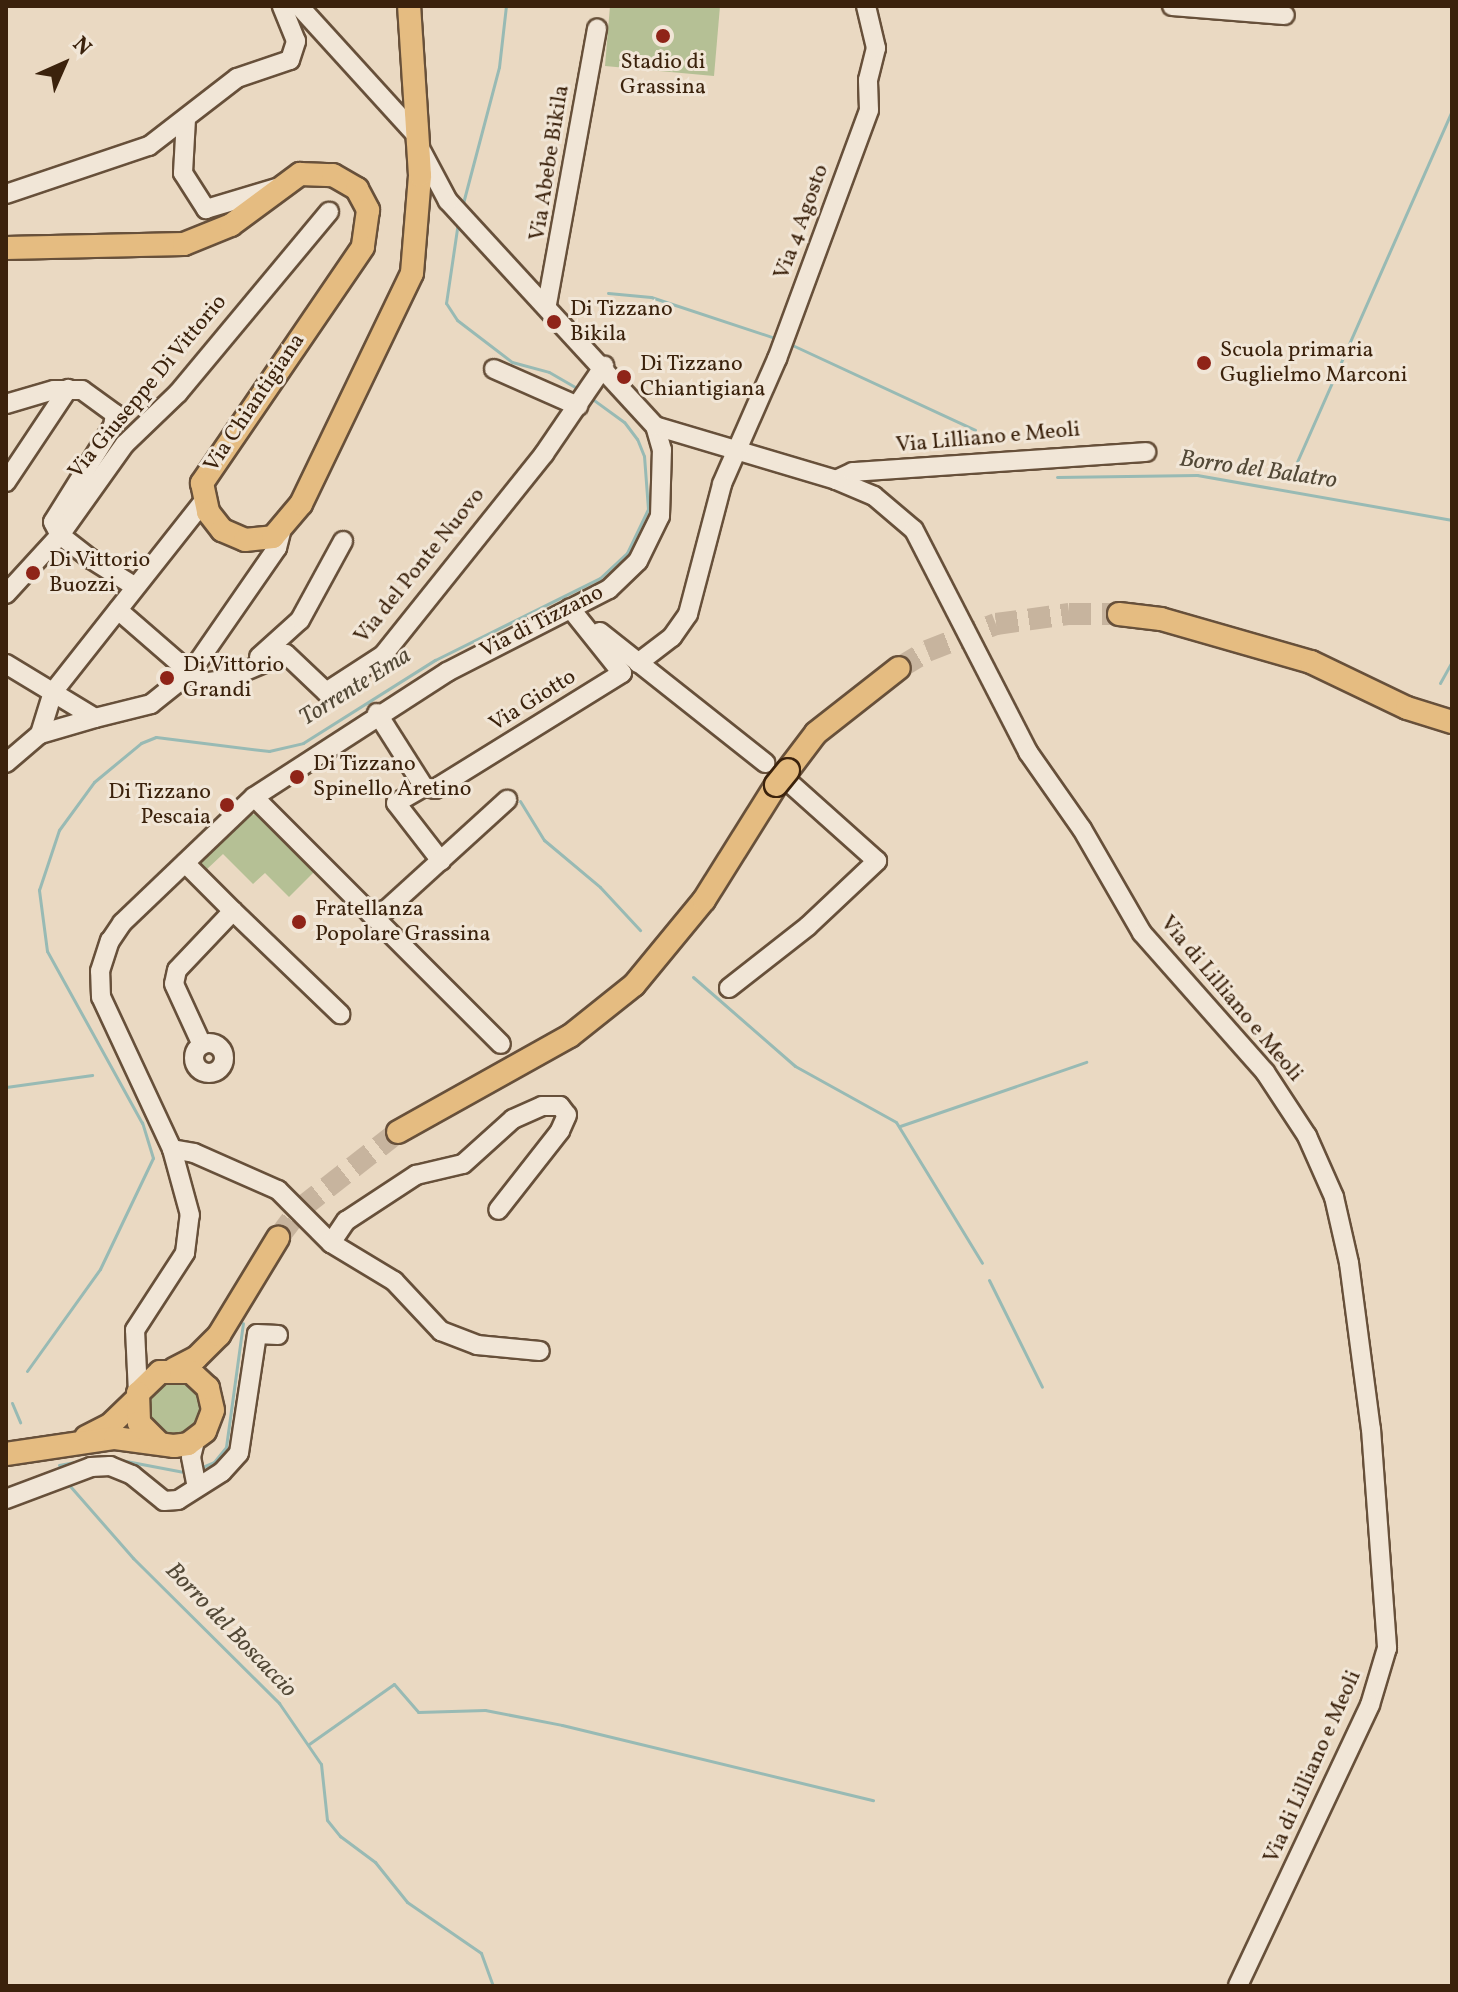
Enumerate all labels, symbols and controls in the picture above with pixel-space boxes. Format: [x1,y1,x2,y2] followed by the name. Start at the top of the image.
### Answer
[24,24,104,104] north arrow
[654,27,672,45] marker: Stadio di Grassina
[65,30,98,63] text: N
[620,49,706,100] place label: Stadio di Grassina
[525,83,575,243] street label: Via Abebe Bikila
[769,161,835,283] street label: Via 4 Agosto
[63,289,233,485] street label: Via Giuseppe Di Vittorio
[570,296,673,348] place label: Di Tizzano Bikila
[545,313,563,331] marker: Di Tizzano Bikila
[199,329,311,477] street label: Via Chiantigiana
[1220,337,1407,388] place label: Scuola primaria Guglielmo Marconi
[640,351,765,402] place label: Di Tizzano Chiantigiana
[1195,354,1213,372] marker: Scuola primaria Guglielmo Marconi
[615,368,633,386] marker: Di Tizzano Chiantigiana
[895,417,1081,459] street label: Via Lilliano e Meoli
[1177,446,1339,496] water label: Borro del Balatro
[349,483,491,649] street label: Via del Ponte Nuovo
[49,547,151,598] place label: Di Vittorio Buozzi
[24,564,42,582] marker: Di Vittorio Buozzi
[476,579,608,665] street label: Via di Tizzano
[295,642,417,734] water label: Torrente Ema
[183,652,285,704] place label: Di Vittorio Grandi
[485,664,581,738] street label: Via Giotto
[158,669,176,687] marker: Di Vittorio Grandi
[313,751,472,802] place label: Di Tizzano Spinello Aretino
[288,768,306,786] marker: Di Tizzano Spinello Aretino
[108,779,211,830] place label: Di Tizzano Pescaia
[218,796,236,814] marker: Di Tizzano Pescaia
[315,896,491,948] place label: Fratellanza Popolare Grassina
[1154,911,1308,1087] street label: Via di Lilliano e Meoli
[290,913,308,931] marker: Fratellanza Popolare Grassina
[158,1557,302,1705] water label: Borro del Boscaccio
[1259,1666,1367,1868] street label: Via di Lilliano e Meoli

